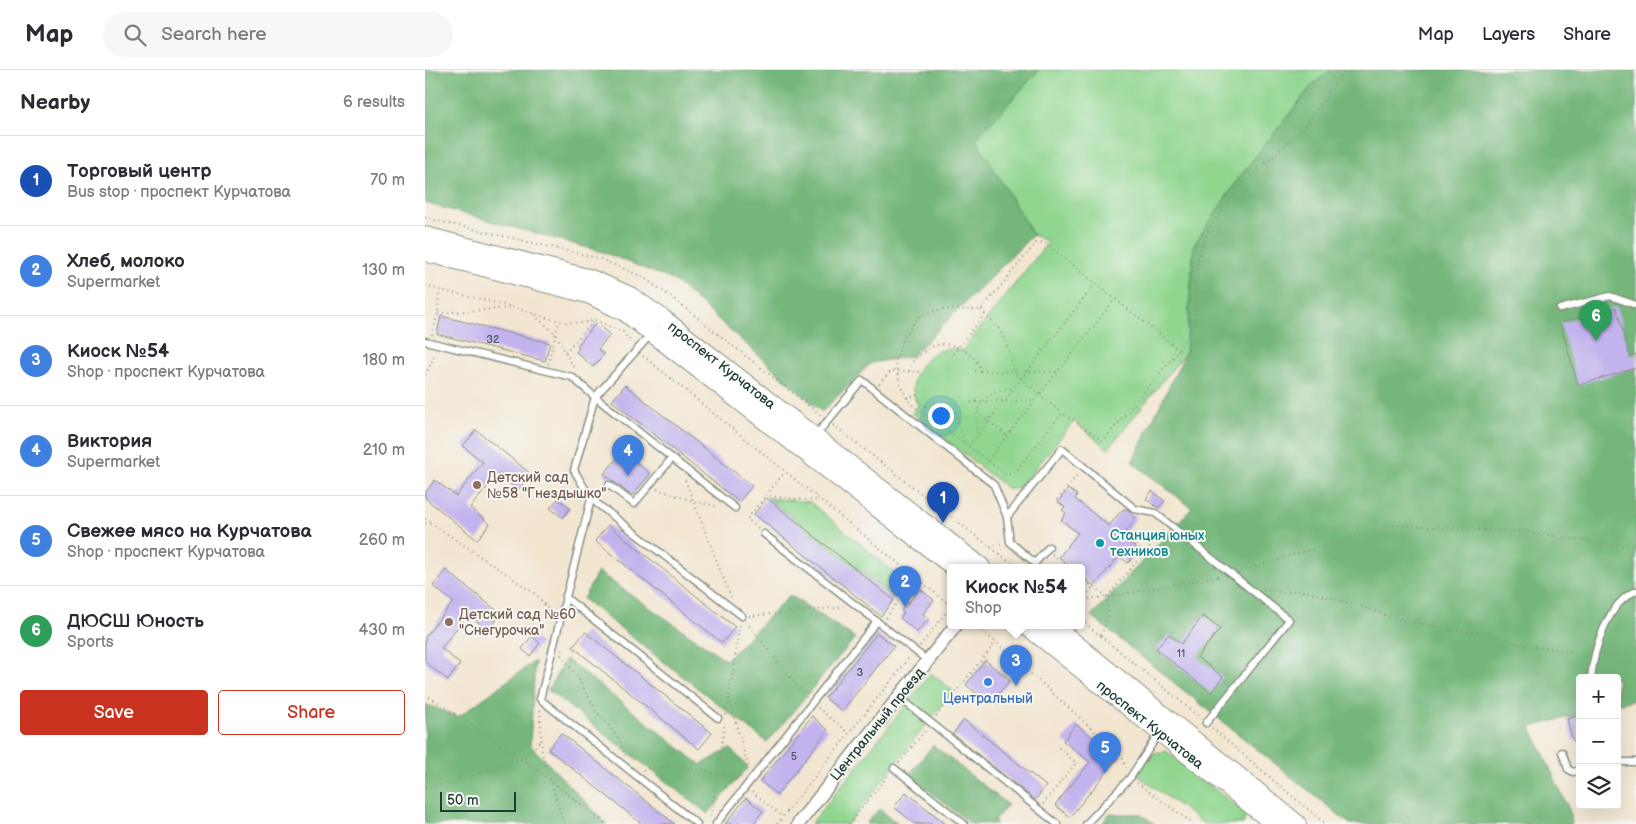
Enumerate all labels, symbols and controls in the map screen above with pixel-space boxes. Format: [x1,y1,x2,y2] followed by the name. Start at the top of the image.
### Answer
[103,12,453,57] search box
[25,20,73,49] text: Map
[121,21,149,49] icon: search
[161,23,267,46] text: Search here
[1418,24,1454,45] text: Map
[1482,24,1535,45] text: Layers
[1563,24,1611,45] text: Share
[20,90,90,115] text: Nearby
[343,93,405,112] text: 6 results
[67,160,212,183] text: Торговый центр
[33,171,39,190] text: 1
[370,171,405,190] text: 70 m
[67,183,291,202] text: Bus stop · проспект Курчатова
[67,250,185,273] text: Хлеб, молоко
[31,261,41,280] text: 2
[362,261,405,280] text: 130 m
[67,273,160,292] text: Supermarket
[1580,300,1612,341] pin: 6
[664,318,779,413] street label: проспект Курчатова
[486,333,500,346] house number: 32
[67,340,169,363] text: Киоск №54
[31,351,41,370] text: 3
[363,351,405,370] text: 180 m
[67,363,265,382] text: Shop · проспект Курчатова
[928,403,954,429] your location
[67,430,152,453] text: Виктория
[612,435,644,476] pin: 4
[31,441,41,460] text: 4
[363,441,405,460] text: 210 m
[67,453,160,472] text: Supermarket
[487,469,607,502] place label: Детский сад №58 "Гнездышко"
[471,479,483,491] marker: Детский сад №58 "Гнездышко"
[927,482,959,523] pin: 1
[67,520,312,543] text: Свежее мясо на Курчатова
[1110,527,1205,560] place label: Станция юных техников
[31,531,41,550] text: 5
[359,531,405,550] text: 260 m
[1094,537,1106,549] marker: Станция юных техников
[67,543,265,562] text: Shop · проспект Курчатова
[947,564,1085,629] popup
[889,566,921,607] pin: 2
[965,576,1067,599] text: Киоск №54
[965,599,1002,618] text: Shop
[459,606,576,639] place label: Детский сад №60 "Снегурочка"
[67,610,204,633] text: ДЮСШ Юность
[443,616,455,628] marker: Детский сад №60 "Снегурочка"
[31,621,41,640] text: 6
[358,621,405,640] text: 430 m
[67,633,114,652] text: Sports
[1000,645,1032,686] pin: 3
[1177,647,1185,660] house number: 11
[827,664,928,784] street label: Центральный проезд
[857,666,864,679] house number: 3
[1576,674,1621,809] map controls
[1576,674,1621,719] button: +
[982,676,994,688] marker: Центральный
[1093,677,1207,773] street label: проспект Курчатова
[20,690,208,735] button: Save
[218,690,405,735] button: Share
[943,690,1033,707] place label: Центральный
[1576,719,1621,764] button: −
[1089,732,1121,773] pin: 5
[791,750,797,763] house number: 5
[1576,764,1621,809] button: layers
[440,789,516,812] scale bar
[447,792,479,809] text: 50 m

